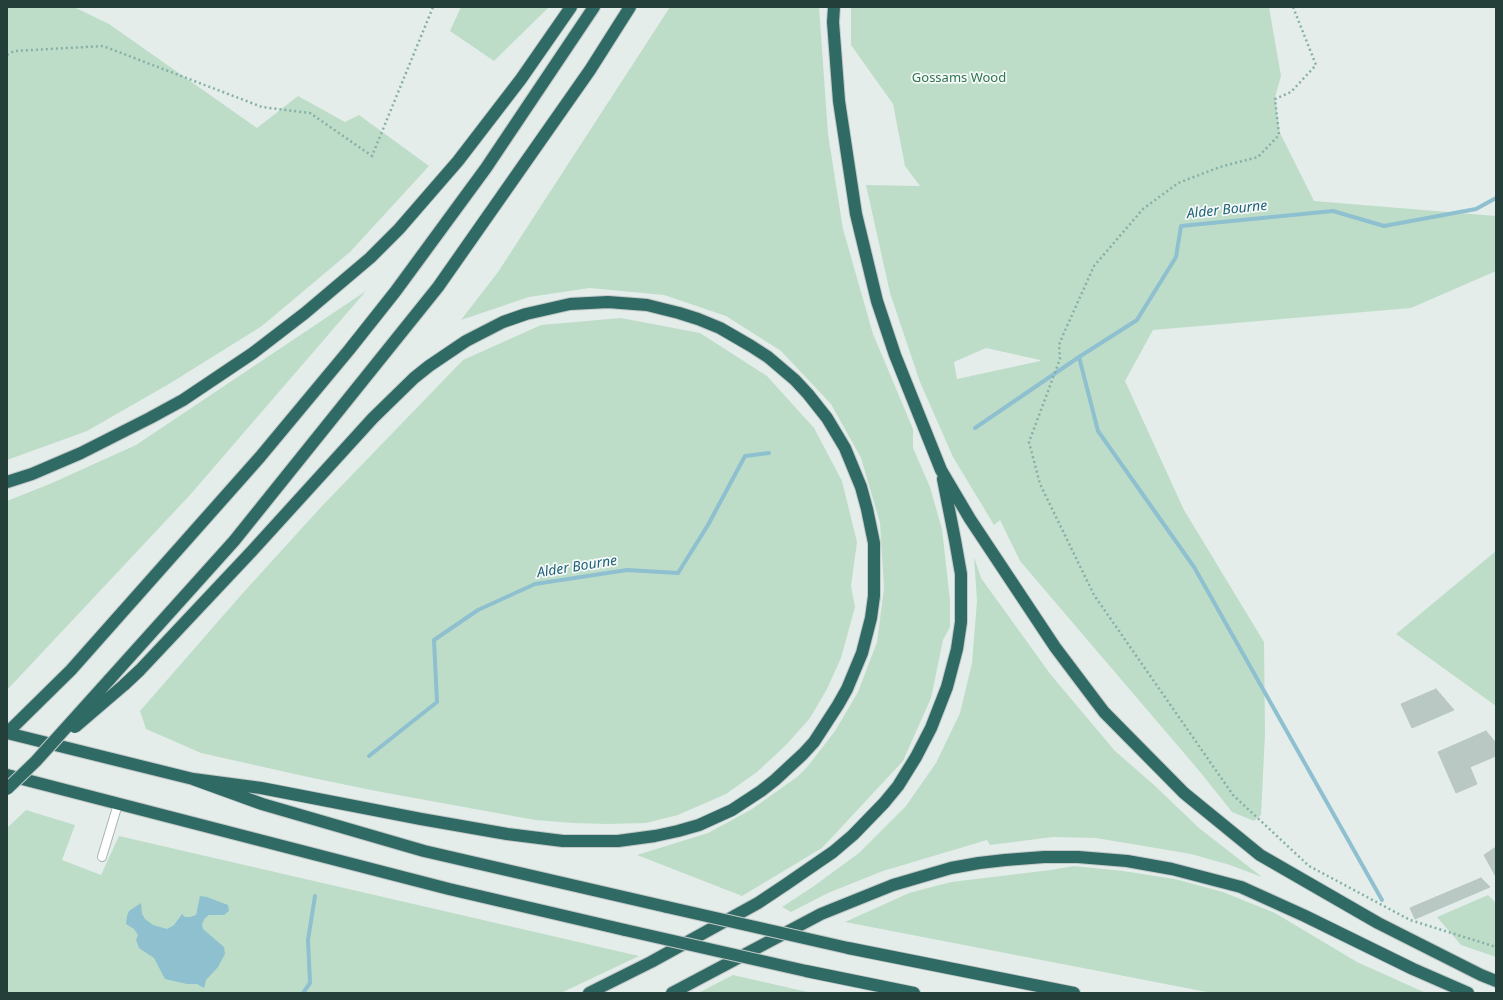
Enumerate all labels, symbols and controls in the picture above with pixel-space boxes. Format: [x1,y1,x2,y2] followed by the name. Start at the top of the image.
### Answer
[912,70,1006,86] park label: Gossams Wood
[1186,197,1268,223] water label: Alder Bourne
[536,552,618,582] water label: Alder Bourne

